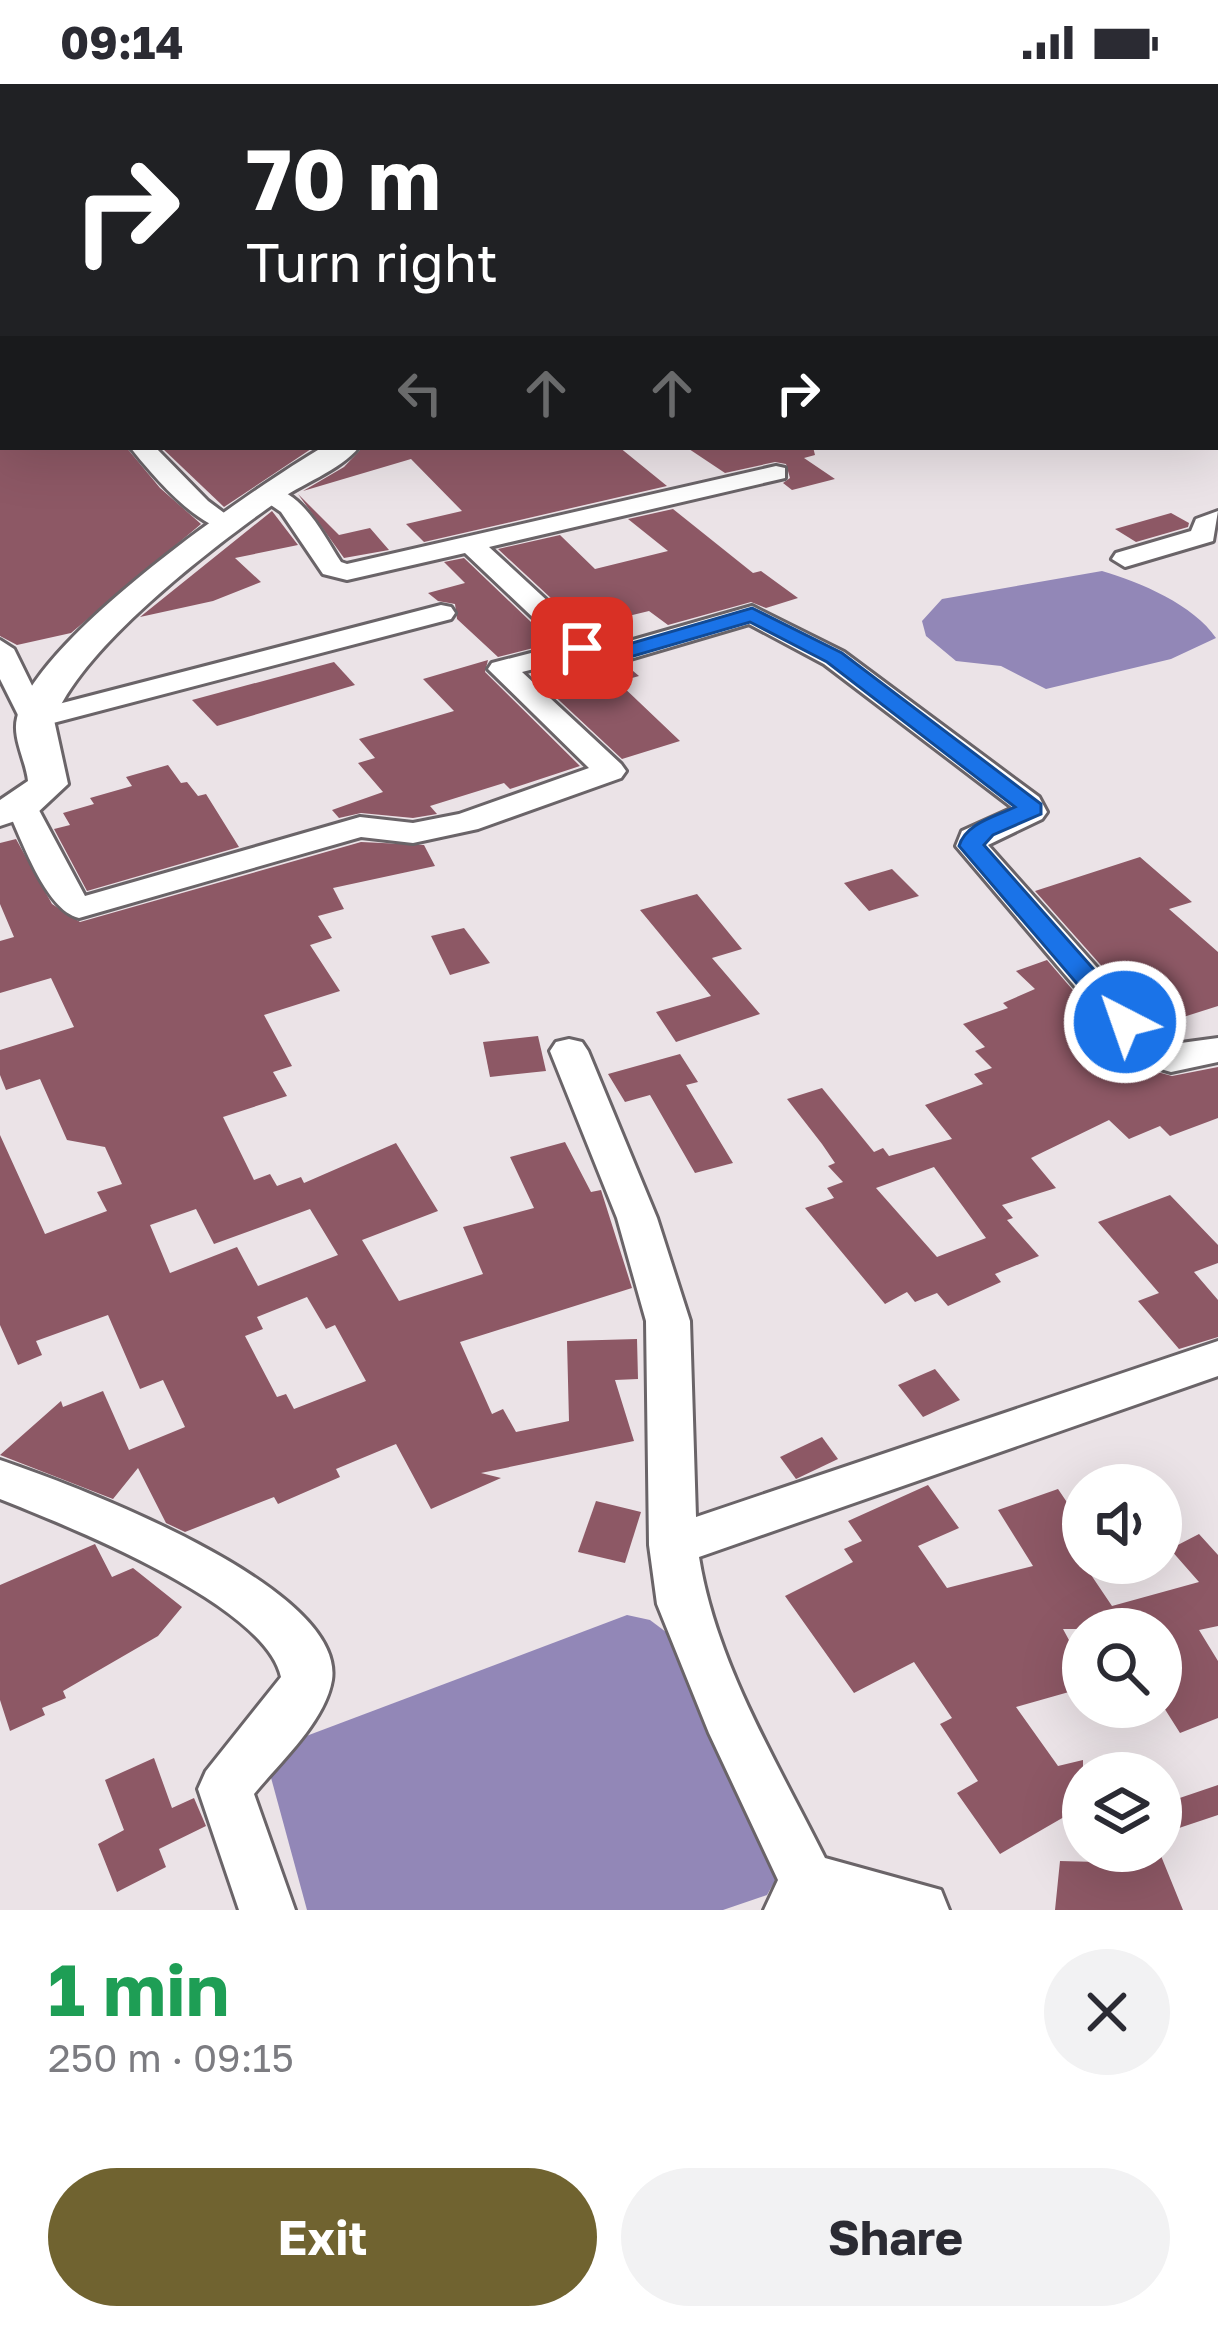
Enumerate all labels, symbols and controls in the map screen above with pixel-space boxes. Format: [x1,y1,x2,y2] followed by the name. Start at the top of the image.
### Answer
[60,15,184,69] text: 09:14
[246,128,441,228] text: 70 m
[48,132,204,288] icon: right
[246,229,498,294] text: Turn right
[387,360,453,426] icon: left
[513,360,579,426] icon: ahead
[639,360,705,426] icon: ahead
[765,360,831,426] icon: right
[531,597,633,699] pin
[549,615,615,681] icon: arrive
[1062,959,1188,1085] position arrow
[1062,1464,1182,1872] map controls
[1062,1464,1182,1584] button: sound
[1062,1608,1182,1728] button: search
[1062,1752,1182,1872] button: layers
[48,1945,229,2032] text: 1 min
[1044,1949,1170,2075] button: close
[48,2034,294,2081] text: 250 m · 09:15
[48,2168,597,2306] button: Exit
[621,2168,1170,2306] button: Share

